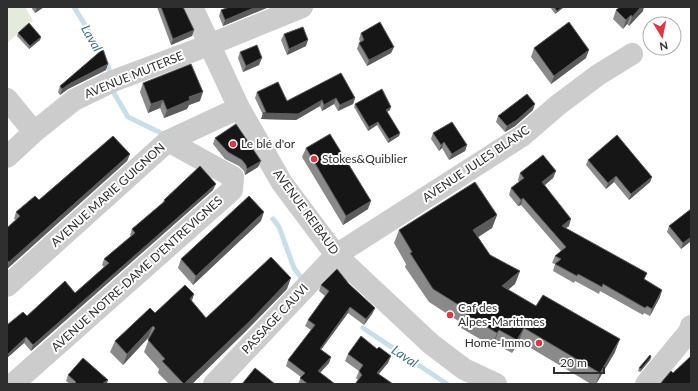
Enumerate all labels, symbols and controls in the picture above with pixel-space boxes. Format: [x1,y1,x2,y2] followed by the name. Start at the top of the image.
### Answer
[642,16,682,56] north arrow
[78,22,106,54] water label: Laval
[659,39,669,53] text: N
[82,48,186,101] street label: AVENUE MUTERSE
[419,122,532,205] street label: AVENUE JULES BLANC
[241,136,296,151] place label: Le blé d'or
[48,139,168,250] street label: AVENUE MARIE GUIGNON
[228,139,238,149] marker: Le blé d'or
[322,151,408,166] place label: Stokes&Quiblier
[309,154,319,164] marker: Stokes&Quiblier
[270,166,342,257] street label: AVENUE REIBAUD
[48,193,225,355] street label: AVENUE NOTRE-DAME D'ENTREVIGNES
[238,280,311,357] street label: PASSAGE CAUVI
[458,300,545,329] place label: Caf des Alpes-Maritimes
[445,310,455,320] marker: Caf des Alpes-Maritimes
[465,335,531,350] place label: Home-Immo
[534,338,544,348] marker: Home-Immo
[389,341,421,371] water label: Laval
[554,349,604,375] scale bar
[560,355,587,370] text: 20 m

